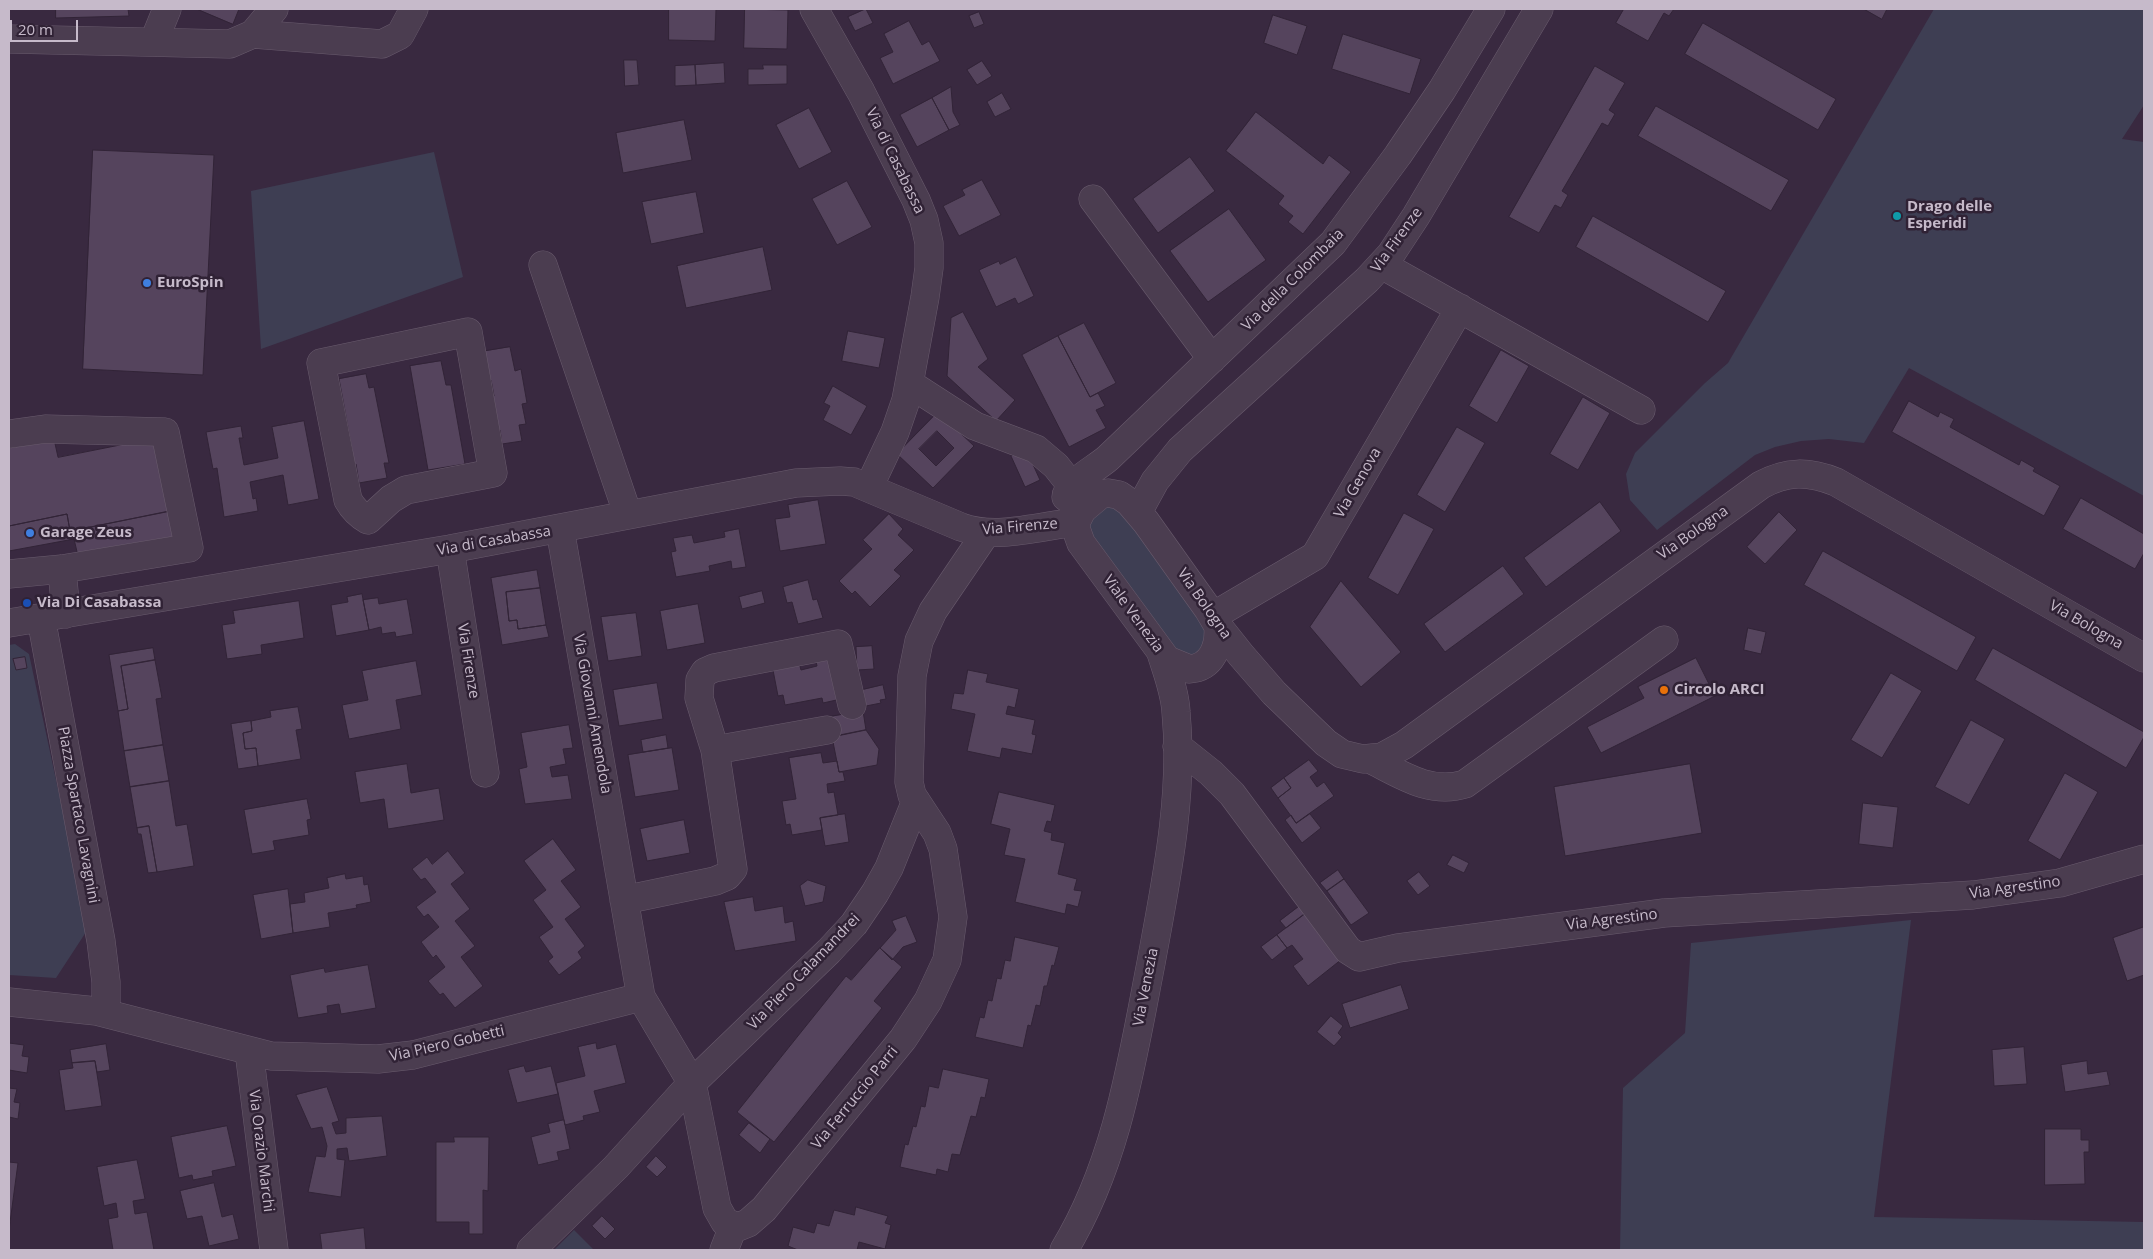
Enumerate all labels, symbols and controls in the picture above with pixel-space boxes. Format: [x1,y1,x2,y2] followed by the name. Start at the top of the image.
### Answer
[12,10,80,42] scale bar
[18,19,53,39] text: 20 m
[862,105,928,217] street label: Via di Casabassa
[1907,198,1992,233] place label: Drago delle Esperidi
[1367,204,1427,276] street label: Via Firenze
[1891,210,1903,222] marker: Drago delle Esperidi
[1238,225,1348,335] street label: Via della Colombaia
[157,274,224,292] place label: EuroSpin
[141,277,153,289] marker: EuroSpin
[1331,445,1385,521] street label: Via Genova
[1654,502,1732,564] street label: Via Bologna
[982,515,1058,539] street label: Via Firenze
[436,522,552,560] street label: Via di Casabassa
[40,524,132,542] place label: Garage Zeus
[24,527,36,539] marker: Garage Zeus
[1173,565,1235,643] street label: Via Bologna
[1099,572,1167,656] street label: Viale Venezia
[37,594,162,612] place label: Via Di Casabassa
[21,597,33,609] marker: Via Di Casabassa
[2046,597,2126,653] street label: Via Bologna
[453,622,483,700] street label: Via Firenze
[569,633,615,795] street label: Via Giovanni Amendola
[1674,681,1764,699] place label: Circolo ARCI
[1658,684,1670,696] marker: Circolo ARCI
[54,725,102,905] street label: Piazza Spartaco Lavagnini
[1968,873,2062,903] street label: Via Agrestino
[1565,905,1659,935] street label: Via Agrestino
[744,910,864,1034] street label: Via Piero Calamandrei
[1130,946,1162,1028] street label: Via Venezia
[388,1022,506,1066] street label: Via Piero Gobetti
[808,1043,902,1153] street label: Via Ferruccio Parri
[245,1089,277,1213] street label: Via Orazio Marchi

